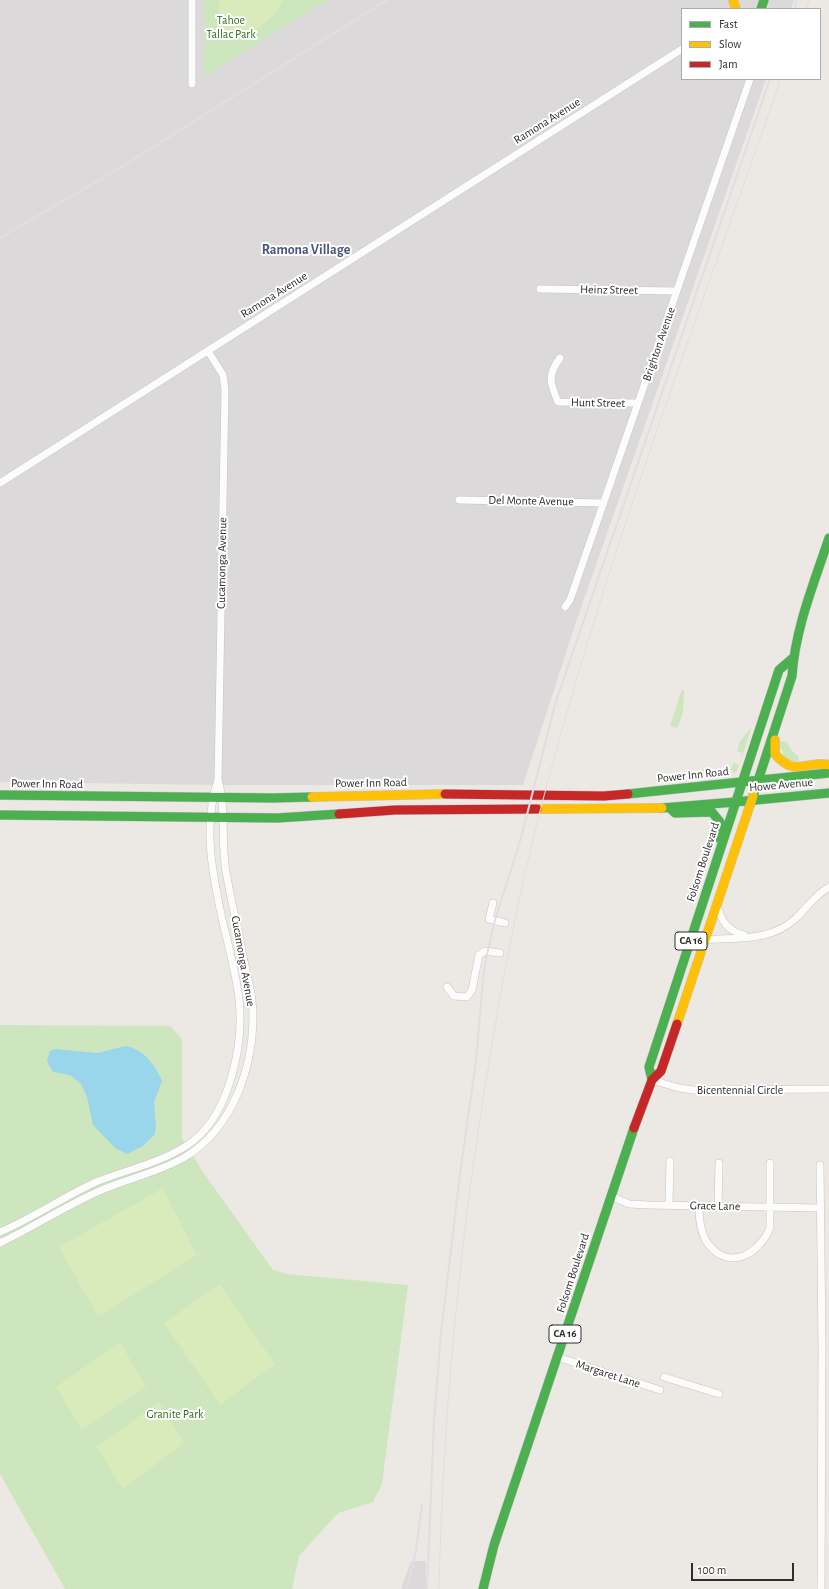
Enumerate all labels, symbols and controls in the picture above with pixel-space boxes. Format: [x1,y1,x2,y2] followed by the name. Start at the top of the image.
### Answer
[681,8,821,80] legend
[206,13,256,41] park label: Tahoe Tallac Park
[719,18,738,30] text: Fast
[719,38,741,50] text: Slow
[719,58,738,70] text: Jam
[511,95,583,147] street label: Ramona Avenue
[262,242,350,258] district label: Ramona Village
[238,269,310,321] street label: Ramona Avenue
[580,282,638,298] street label: Heinz Street
[640,305,678,383] street label: Brighton Avenue
[571,395,625,411] street label: Hunt Street
[488,493,574,509] street label: Del Monte Avenue
[214,517,230,609] street label: Cucamonga Avenue
[656,764,730,786] street label: Power Inn Road
[335,775,407,791] street label: Power Inn Road
[748,775,814,795] street label: Howe Avenue
[11,776,83,792] street label: Power Inn Road
[683,820,723,904] street label: Folsom Boulevard
[228,915,258,1007] street label: Cucamonga Avenue
[675,932,707,950] road number: CA 16
[697,1083,783,1097] street label: Bicentennial Circle
[690,1198,740,1214] street label: Grace Lane
[553,1231,593,1315] street label: Folsom Boulevard
[549,1325,581,1343] road number: CA 16
[574,1357,642,1391] street label: Margaret Lane
[146,1407,204,1421] park label: Granite Park
[693,1555,796,1581] scale bar
[698,1564,726,1576] text: 100 m

